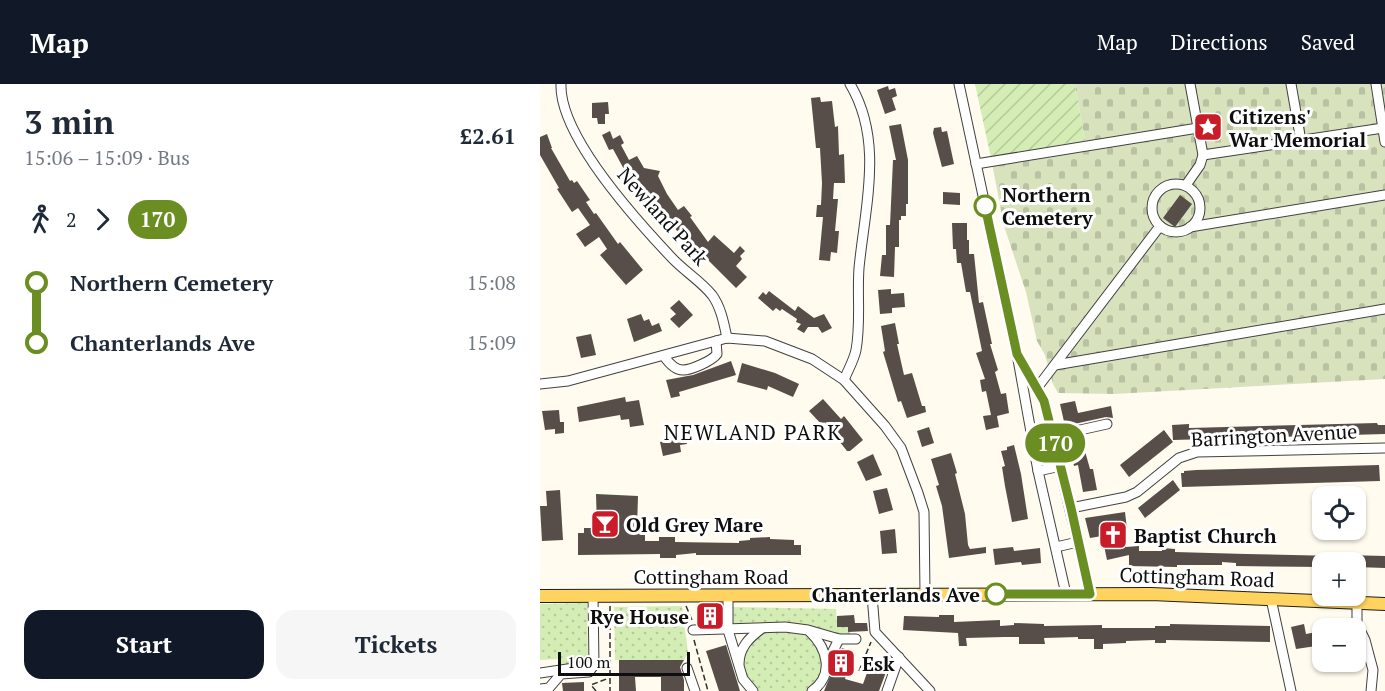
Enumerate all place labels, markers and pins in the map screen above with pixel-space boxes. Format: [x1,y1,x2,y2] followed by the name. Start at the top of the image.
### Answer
[1229,103,1367,153] place label: Citizens' War Memorial
[1192,111,1224,143] place icon: Citizens' War Memorial
[1002,181,1093,231] place label: Northern Cemetery
[974,195,996,217] marker: Northern Cemetery
[589,508,621,540] bar icon: Old Grey Mare
[626,511,764,538] place label: Old Grey Mare
[1097,519,1129,551] church icon: Baptist Church
[1134,522,1277,549] place label: Baptist Church
[812,581,980,608] place label: Chanterlands Ave
[985,583,1007,605] marker: Chanterlands Ave
[694,600,726,632] building icon: Rye House
[590,603,689,630] place label: Rye House
[825,647,857,679] building icon: Esk
[862,650,895,677] place label: Esk

